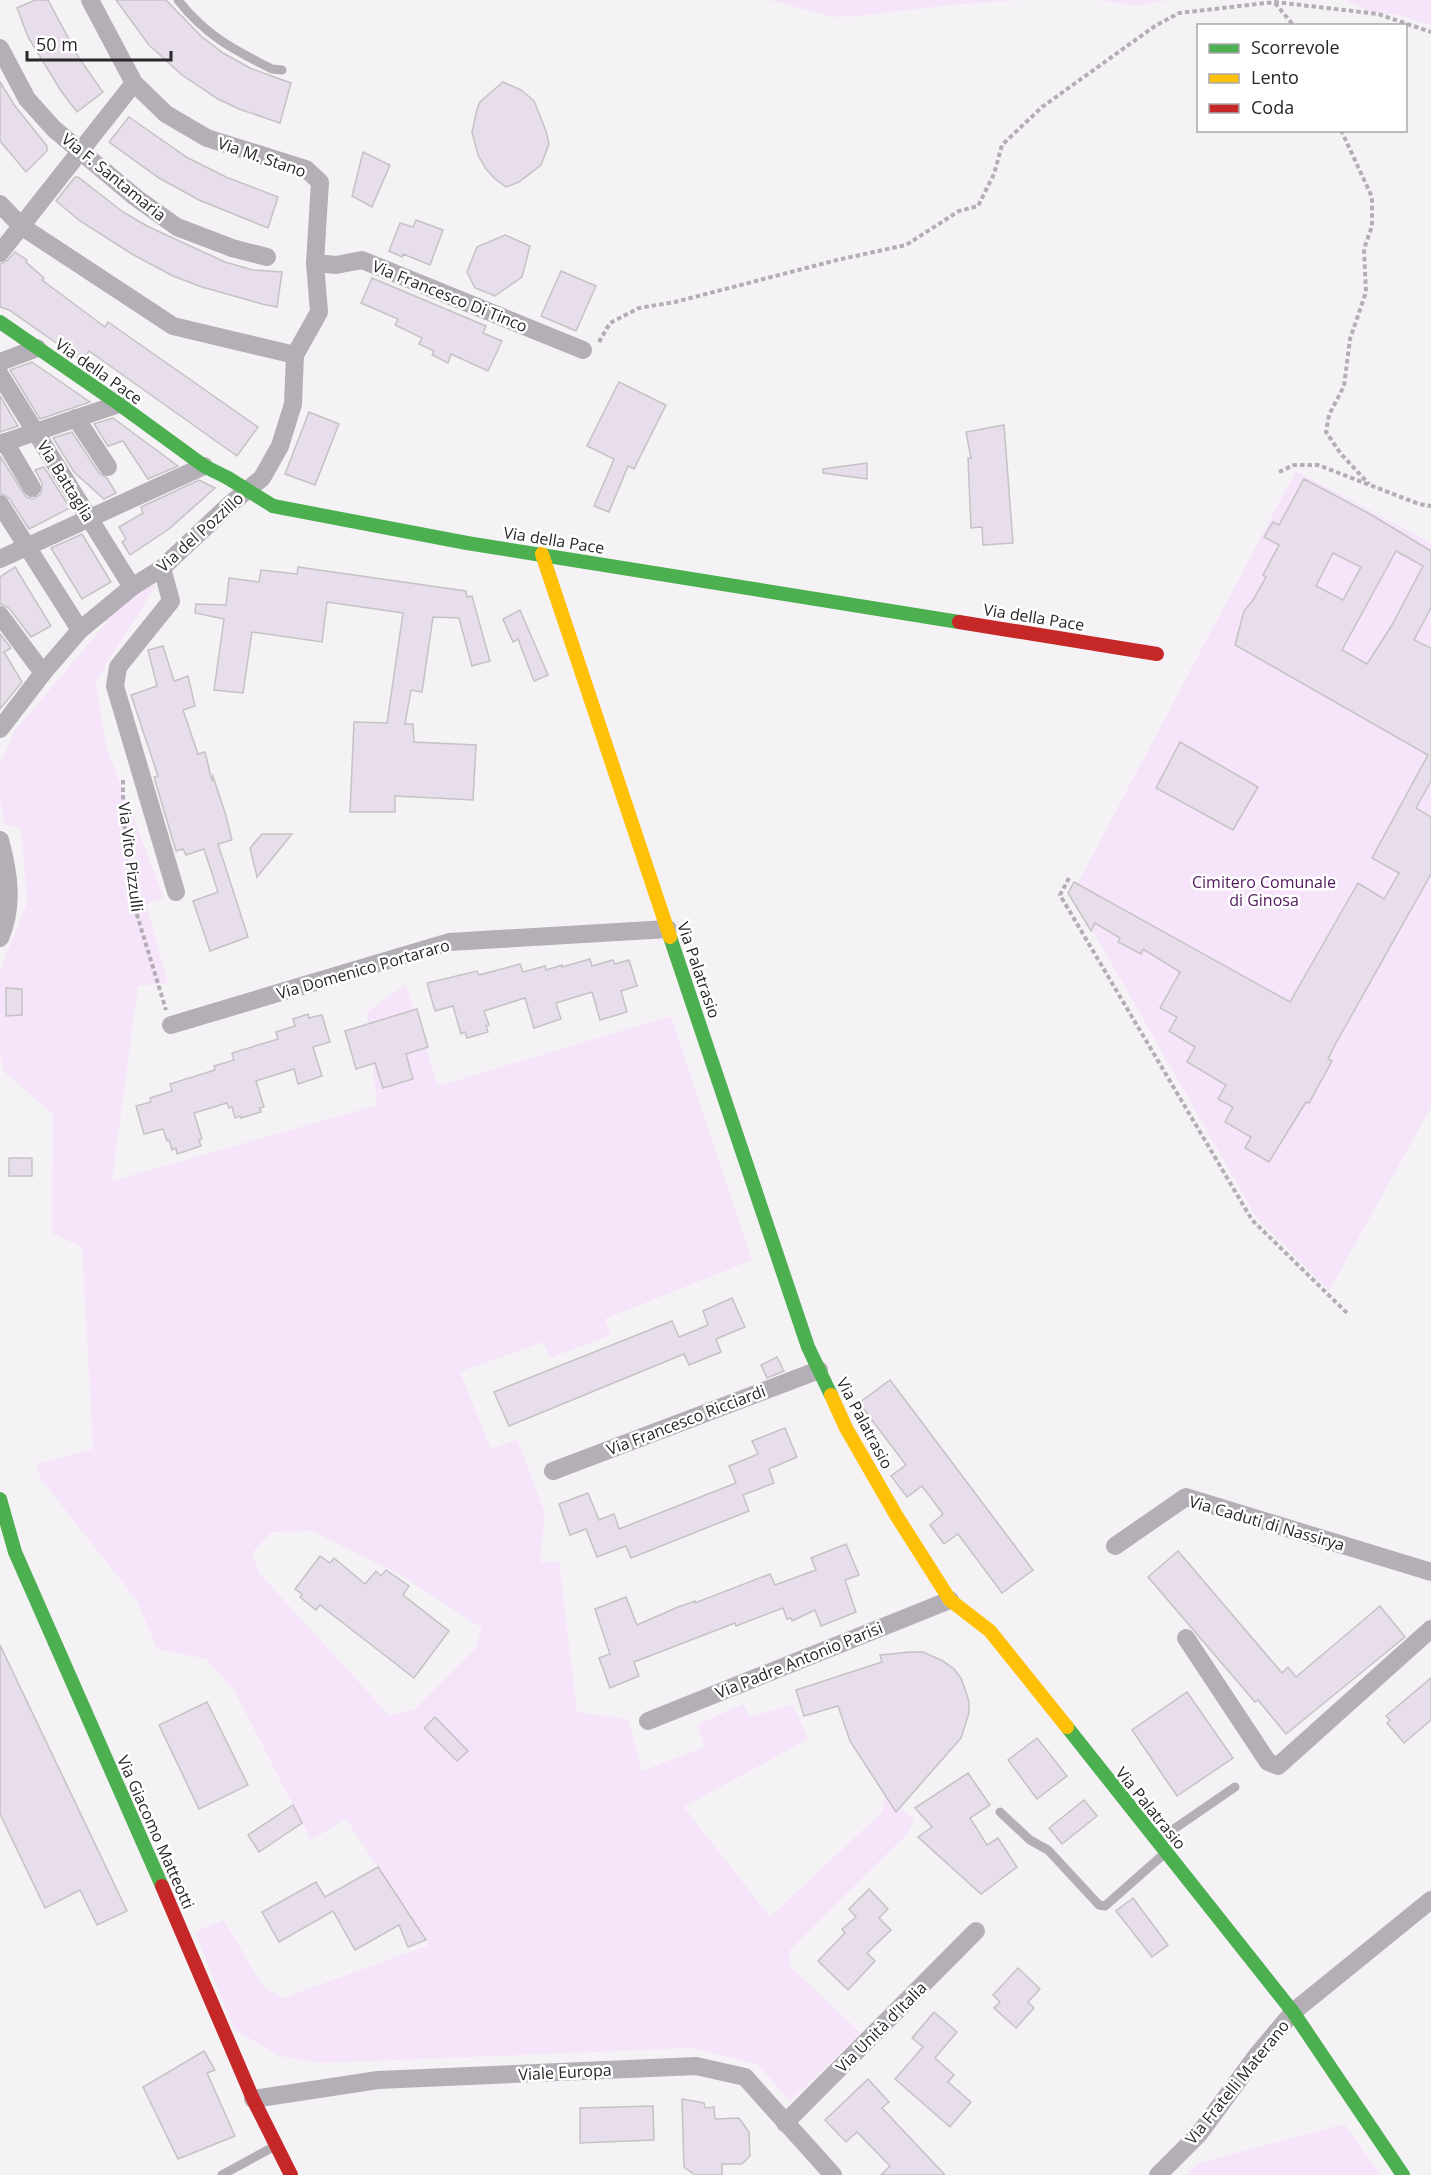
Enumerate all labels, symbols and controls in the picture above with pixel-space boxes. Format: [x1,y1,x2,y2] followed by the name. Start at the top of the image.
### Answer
[27,24,171,62] scale bar
[1197,24,1407,132] legend
[36,32,78,56] text: 50 m
[1251,35,1340,59] text: Scorrevole
[1251,65,1299,89] text: Lento
[1251,95,1294,119] text: Coda
[57,128,171,226] street label: Via F. Santamaria
[215,132,309,182] street label: Via M. Stano
[369,255,531,337] street label: Via Francesco Di Tinco
[51,333,147,409] street label: Via della Pace
[32,436,100,526] street label: Via Battaglia
[152,487,248,577] street label: Via del Pozzillo
[502,521,606,559] street label: Via della Pace
[982,598,1086,636] street label: Via della Pace
[113,801,149,913] street label: Via Vito Pizzulli
[1192,871,1336,911] park label: Cimitero Comunale di Ginosa
[672,919,726,1021] street label: Via Palatrasio
[274,934,452,1004] street label: Via Domenico Portararo
[832,1373,898,1473] street label: Via Palatrasio
[603,1380,769,1460] street label: Via Francesco Ricciardi
[1187,1490,1347,1556] street label: Via Caduti di Nassirya
[712,1616,886,1704] street label: Via Padre Antonio Parisi
[112,1752,200,1912] street label: Via Giacomo Matteotti
[1111,1762,1191,1854] street label: Via Palatrasio
[831,1977,931,2077] street label: Via Unità d'Italia
[1180,2015,1294,2149] street label: Via Fratelli Materano
[518,2059,612,2085] street label: Viale Europa

